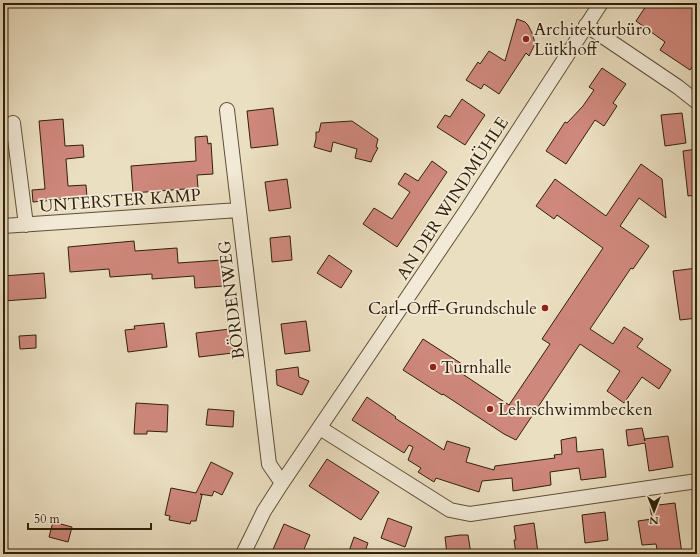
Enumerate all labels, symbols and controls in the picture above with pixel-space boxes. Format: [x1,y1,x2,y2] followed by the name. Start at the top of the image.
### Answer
[534,18,651,61] place label: Architekturbüro Lütkhoff
[521,34,531,44] marker: Architekturbüro Lütkhoff
[391,113,514,284] street label: AN DER WINDMÜHLE
[39,183,202,218] street label: UNTERSTER KAMP
[213,239,250,361] street label: BÖRDENWEG
[368,297,537,320] place label: Carl-Orff-Grundschule
[540,303,550,313] marker: Carl-Orff-Grundschule
[441,356,512,379] place label: Turnhalle
[428,362,438,372] marker: Turnhalle
[498,398,653,421] place label: Lehrschwimmbecken
[485,404,495,414] marker: Lehrschwimmbecken
[634,491,674,531] north arrow
[28,505,151,531] scale bar
[34,511,61,527] text: 50 m
[649,513,659,528] text: N

